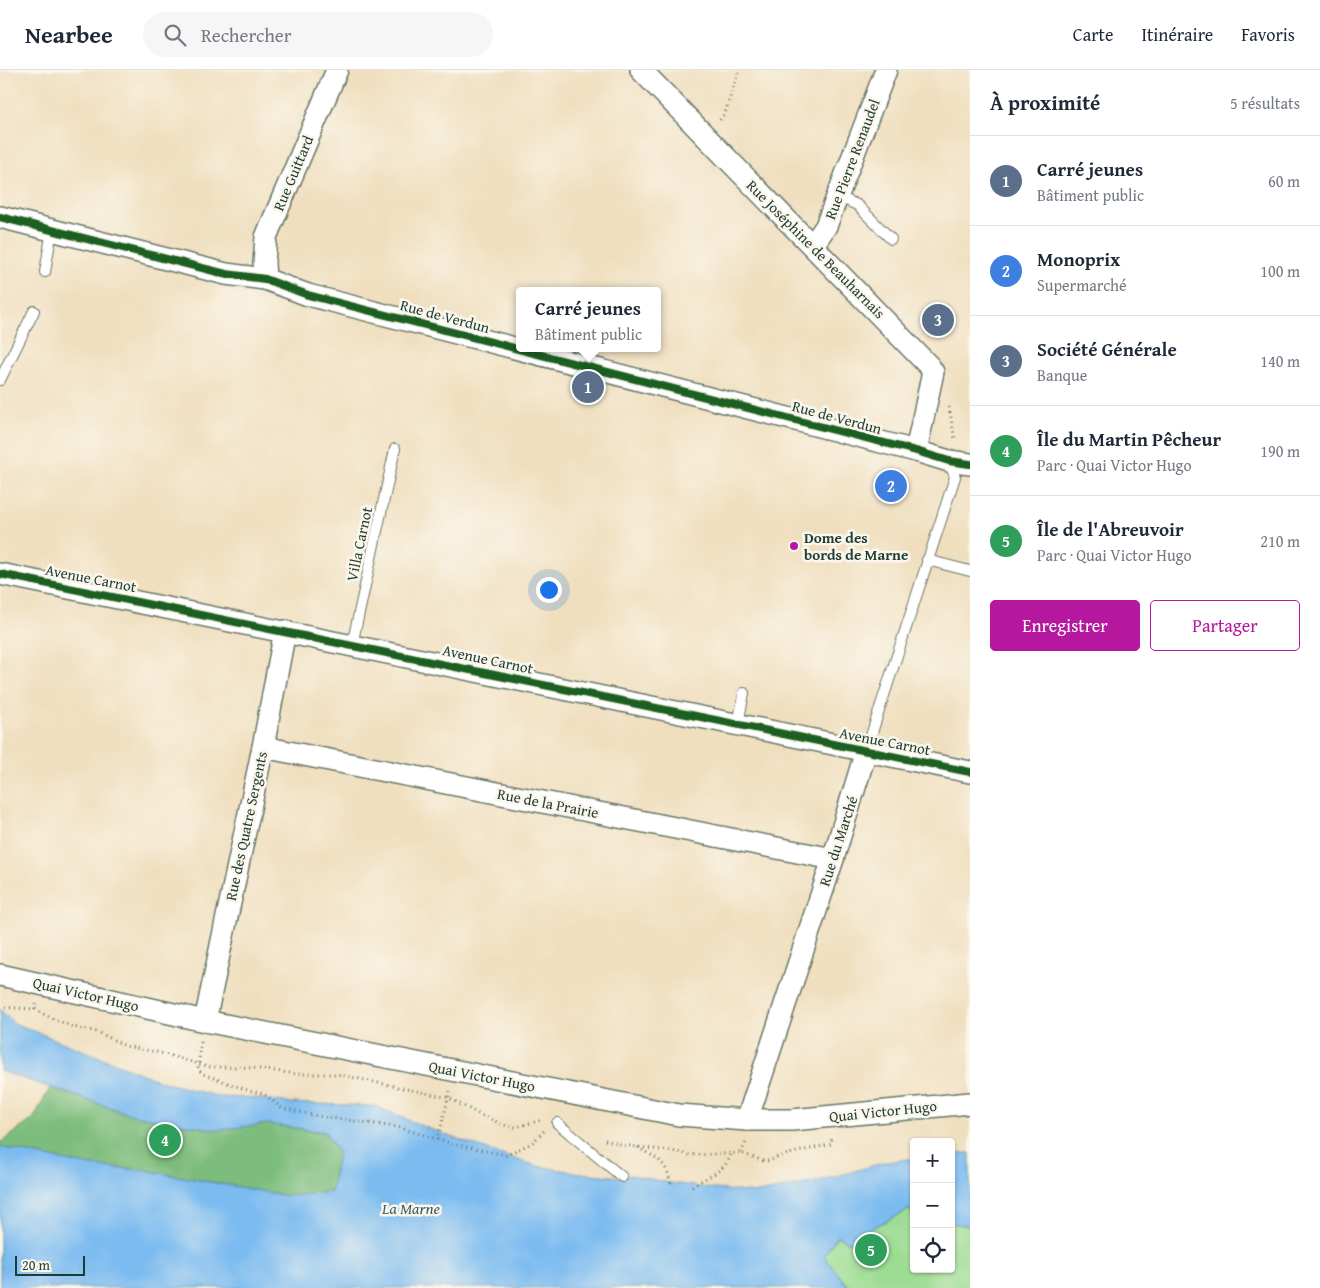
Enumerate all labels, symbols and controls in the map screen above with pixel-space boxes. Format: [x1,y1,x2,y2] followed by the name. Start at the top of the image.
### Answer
[143,12,493,57] search box
[25,17,113,52] text: Nearbee
[161,21,189,49] icon: search
[201,21,292,49] text: Rechercher
[1073,21,1113,48] text: Carte
[1141,21,1213,48] text: Itinéraire
[1241,21,1295,48] text: Favoris
[990,87,1100,118] text: À proximité
[1230,91,1300,115] text: 5 résultats
[819,96,885,222] street label: Rue Pierre Renaudel
[268,132,318,214] street label: Rue Guittard
[1037,155,1143,183] text: Carré jeunes
[1002,169,1010,193] text: 1
[1268,169,1300,193] text: 60 m
[742,175,890,323] street label: Rue Joséphine de Beauharnais
[1037,183,1144,207] text: Bâtiment public
[1037,245,1120,273] text: Monoprix
[1002,259,1010,283] text: 2
[1260,259,1300,283] text: 100 m
[1037,273,1127,297] text: Supermarché
[516,287,661,352] popup
[398,294,493,338] street label: Rue de Verdun
[535,294,641,322] text: Carré jeunes
[922,301,954,339] pin: 3
[535,322,642,346] text: Bâtiment public
[1037,335,1177,363] text: Société Générale
[1002,349,1010,373] text: 3
[1260,349,1300,373] text: 140 m
[1037,363,1087,387] text: Banque
[572,368,604,406] pin: 1
[790,395,885,439] street label: Rue de Verdun
[1037,425,1221,453] text: Île du Martin Pêcheur
[1002,439,1010,463] text: 4
[1260,439,1300,463] text: 190 m
[1037,453,1192,477] text: Parc · Quai Victor Hugo
[875,467,907,505] pin: 2
[341,504,377,583] street label: Villa Carnot
[1037,515,1184,543] text: Île de l'Abreuvoir
[804,527,908,565] place label: Dome des bords de Marne
[1002,529,1010,553] text: 5
[1260,529,1300,553] text: 210 m
[788,540,800,552] marker: Dome des bords de Marne
[1037,543,1192,567] text: Parc · Quai Victor Hugo
[44,559,139,597] street label: Avenue Carnot
[536,577,562,603] your location
[990,600,1140,651] button: Enregistrer
[1150,600,1300,651] button: Partager
[441,639,536,679] street label: Avenue Carnot
[838,722,933,760] street label: Avenue Carnot
[220,749,272,903] street label: Rue des Quatre Sergents
[495,783,601,823] street label: Rue de la Prairie
[814,793,862,889] street label: Rue du Marché
[31,972,141,1016] street label: Quai Victor Hugo
[427,1055,537,1097] street label: Quai Victor Hugo
[828,1095,938,1127] street label: Quai Victor Hugo
[149,1121,181,1159] pin: 4
[910,1138,955,1273] map controls
[910,1138,955,1183] button: +
[910,1183,955,1228] button: −
[381,1196,440,1220] water label: La Marne
[910,1228,955,1273] button: locate
[855,1231,887,1269] pin: 5
[15,1253,85,1276] scale bar
[22,1255,50,1275] text: 20 m

